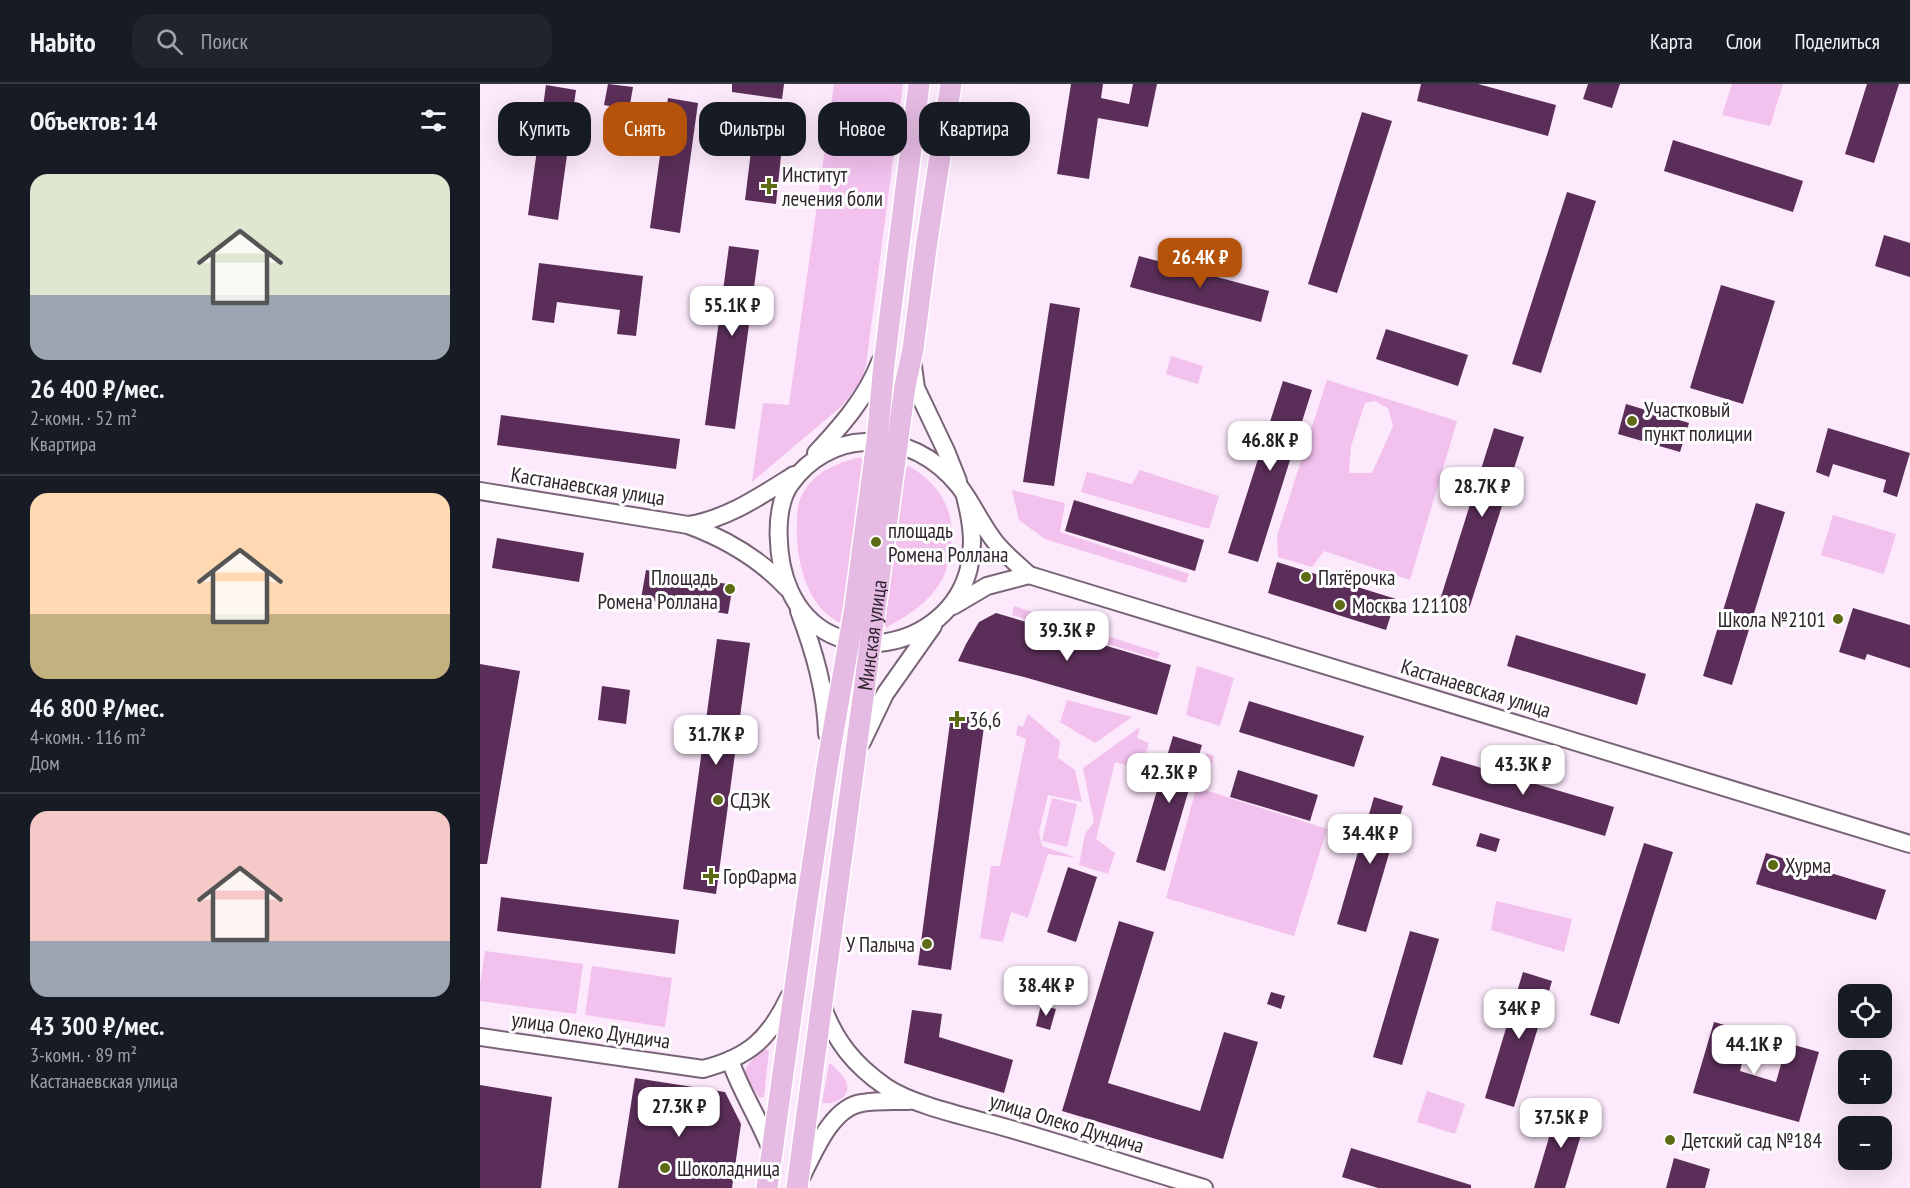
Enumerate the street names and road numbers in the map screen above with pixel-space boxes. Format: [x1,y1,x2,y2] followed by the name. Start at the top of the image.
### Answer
[509,461,667,511] street label: Кастанаевская улица
[851,578,892,692] street label: Минская улица
[1398,652,1554,724] street label: Кастанаевская улица
[510,1006,672,1054] street label: улица Олеко Дундича
[987,1087,1147,1159] street label: улица Олеко Дундича

